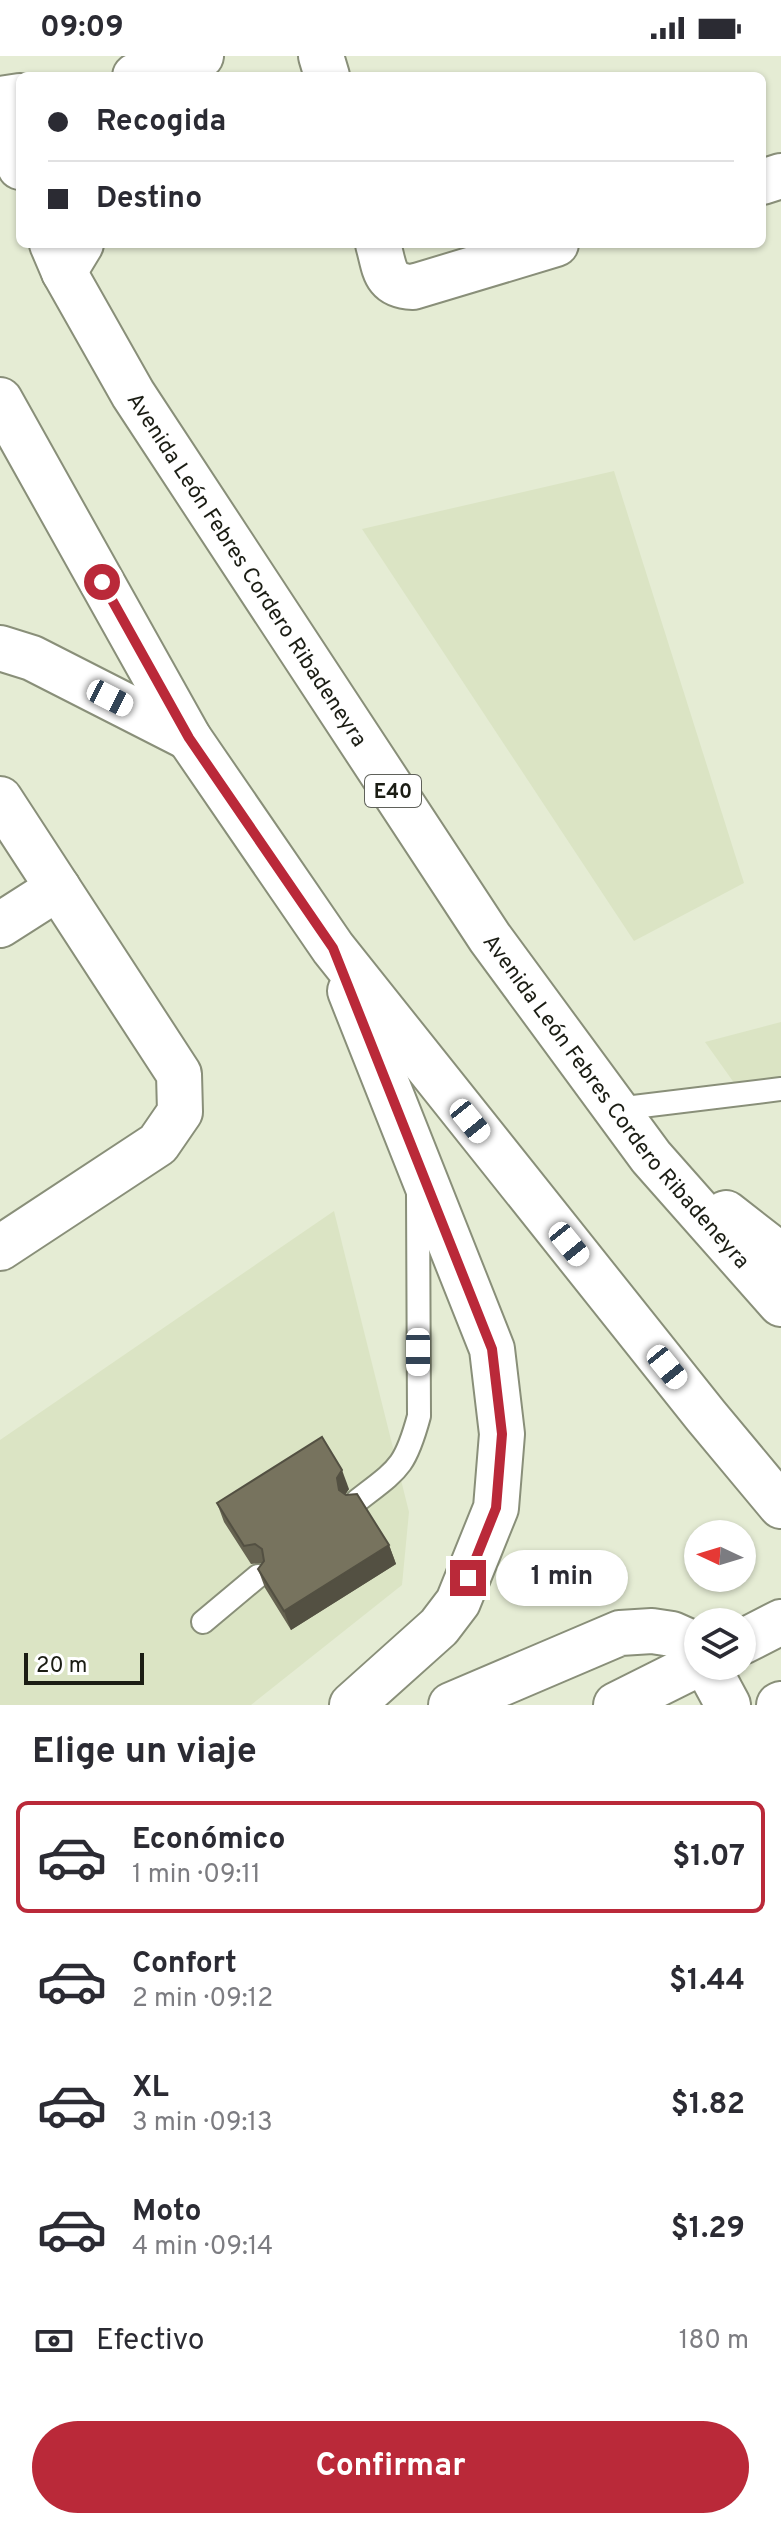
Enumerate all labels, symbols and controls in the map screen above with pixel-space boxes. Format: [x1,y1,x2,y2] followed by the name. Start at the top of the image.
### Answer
[40,10,124,47] text: 09:09
[96,104,226,141] text: Recogida
[96,181,202,218] text: Destino
[120,388,372,752] street label: Avenida León Febres Cordero Ribadeneyra
[84,564,120,600] route start
[83,676,137,720] car
[365,775,421,807] road number: E40
[476,930,755,1275] street label: Avenida León Febres Cordero Ribadeneyra
[446,1095,494,1147] car
[545,1218,593,1270] car
[406,1328,430,1376] car
[643,1341,691,1393] car
[684,1520,756,1592] north arrow
[684,1520,756,1680] map controls
[496,1550,628,1606] callout: 1 min
[450,1560,486,1596] route end
[531,1561,593,1594] text: 1 min
[684,1608,756,1680] button: layers
[24,1649,144,1685] scale bar
[36,1653,87,1680] text: 20 m
[32,1730,257,1776] text: Elige un viaje
[36,1821,108,1893] icon: car
[132,1822,285,1859] text: Económico
[672,1839,745,1876] text: $1.07
[132,1859,261,1892] text: 1 min · 09:11
[36,1945,108,2017] icon: car
[132,1946,237,1983] text: Confort
[669,1963,745,2000] text: $1.44
[132,1983,273,2016] text: 2 min · 09:12
[36,2069,108,2141] icon: car
[132,2070,169,2107] text: XL
[671,2087,745,2124] text: $1.82
[132,2107,273,2140] text: 3 min · 09:13
[36,2193,108,2265] icon: car
[132,2194,202,2231] text: Moto
[671,2211,745,2248] text: $1.29
[132,2231,273,2264] text: 4 min · 09:14
[32,2319,76,2363] icon: cash
[96,2323,205,2360] text: Efectivo
[679,2325,749,2358] text: 180 m
[32,2421,749,2513] button: Confirmar

